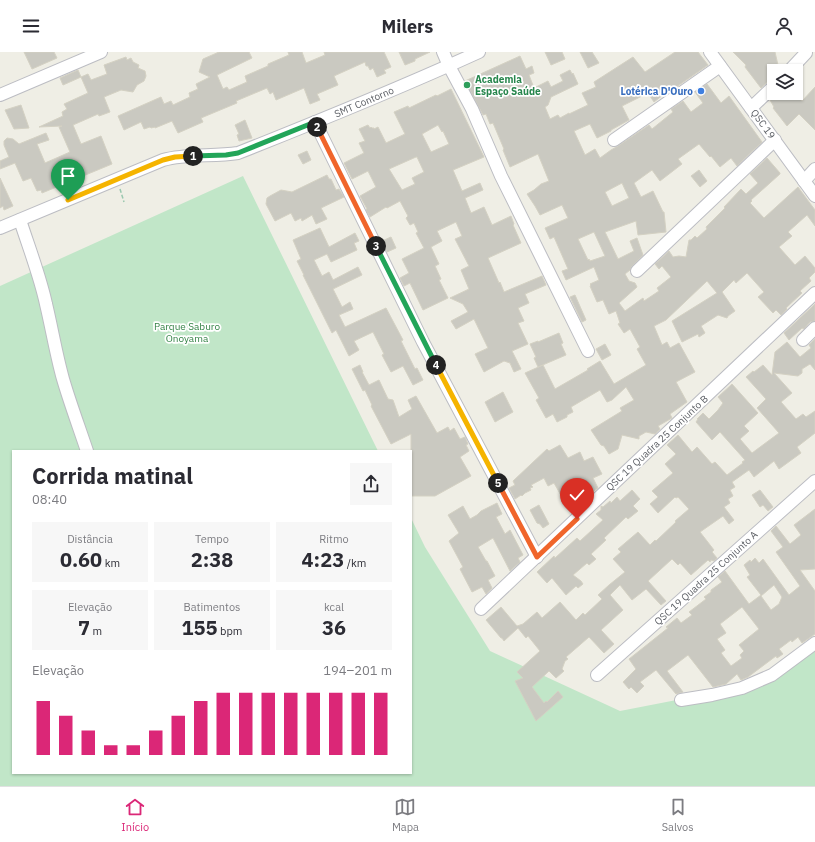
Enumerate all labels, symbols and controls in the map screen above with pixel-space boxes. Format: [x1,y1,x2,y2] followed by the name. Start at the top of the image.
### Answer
[20,15,42,37] icon: menu
[382,15,433,38] text: Milers
[773,15,795,37] icon: person
[767,64,803,100] map controls
[767,64,803,100] button: layers
[475,73,541,98] place label: Academia Espaço Saúde
[462,80,472,90] marker: Academia Espaço Saúde
[332,83,396,120] street label: SMT Contorno
[621,85,693,98] place label: Lotérica D'Ouro
[696,86,706,96] marker: Lotérica D'Ouro
[748,107,778,141] street label: QSC 19
[307,117,327,137] pin: 2
[314,120,320,134] text: 2
[183,146,203,166] pin: 1
[190,149,196,163] text: 1
[51,159,85,200] pin
[57,165,79,187] icon: arrive
[366,236,386,256] pin: 3
[373,239,379,253] text: 3
[154,320,220,345] park label: Parque Saburo Onoyama
[426,355,446,375] pin: 4
[433,358,439,372] text: 4
[603,392,711,494] street label: QSC 19 Quadra 25 Conjunto B
[32,461,193,490] text: Corrida matinal
[350,463,392,505] button: share
[488,473,508,493] pin: 5
[495,476,501,490] text: 5
[560,478,594,519] pin
[566,484,588,506] icon: check
[32,491,67,508] text: 08:40
[652,528,761,628] street label: QSC 19 Quadra 25 Conjunto A
[67,532,113,546] text: Distância
[195,532,229,546] text: Tempo
[319,532,349,546] text: Ritmo
[60,546,102,573] text: 0.60
[191,546,233,573] text: 2:38
[302,546,344,573] text: 4:23
[102,556,120,570] text: km
[344,556,366,570] text: /km
[68,600,112,614] text: Elevação
[184,600,240,614] text: Batimentos
[324,600,344,614] text: kcal
[78,614,90,641] text: 7
[182,614,218,641] text: 155
[322,614,346,641] text: 36
[90,624,102,638] text: m
[218,624,242,638] text: bpm
[32,662,84,679] text: Elevação
[323,662,392,679] text: 194–201 m
[121,796,149,834] tab: Início
[392,796,419,834] tab: Mapa
[662,796,694,834] tab: Salvos

